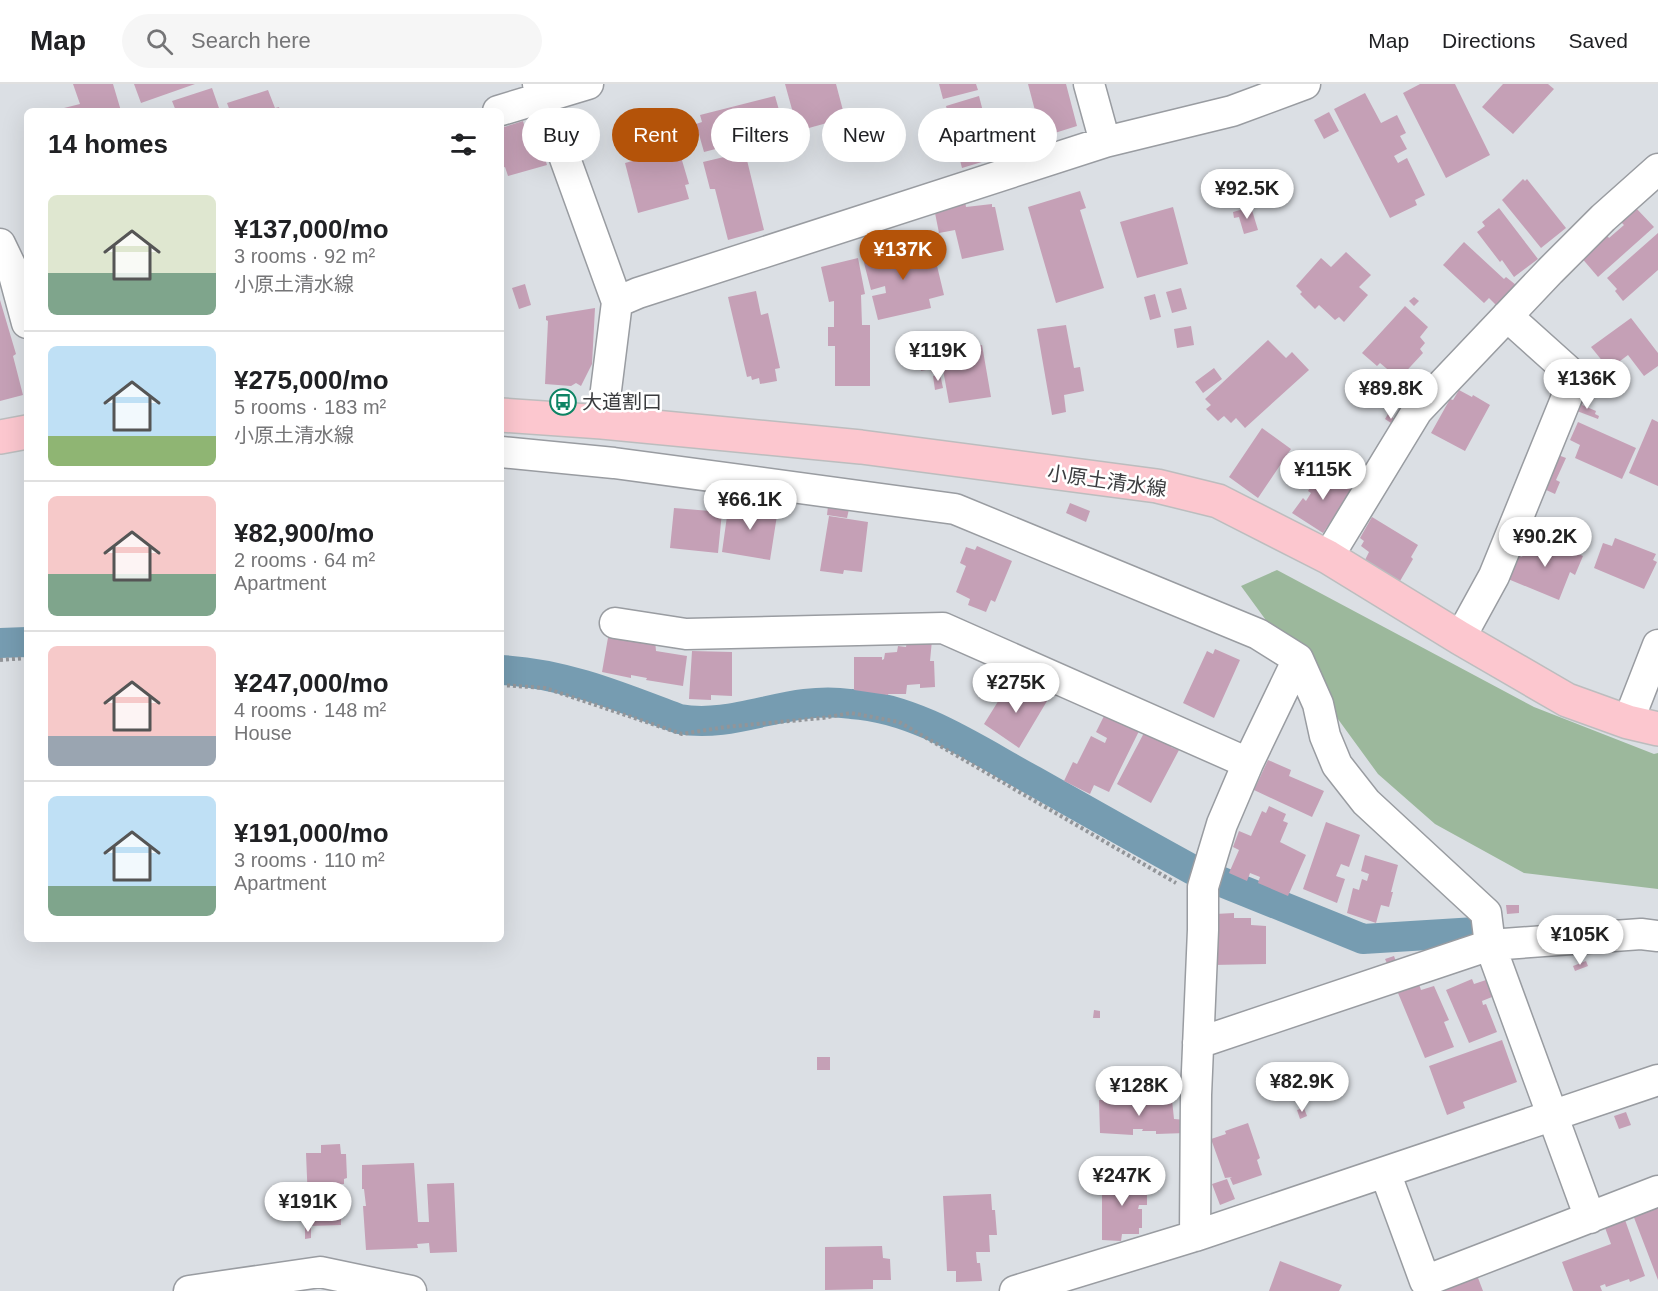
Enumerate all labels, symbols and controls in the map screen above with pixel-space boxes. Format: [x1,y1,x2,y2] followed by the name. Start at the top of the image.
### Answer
[122,14,542,68] search box
[30,25,86,56] text: Map
[143,25,176,58] icon: search
[191,28,311,53] text: Search here
[1368,29,1409,52] text: Map
[1442,29,1535,52] text: Directions
[1568,29,1628,52] text: Saved
[522,108,600,162] chip: Buy
[612,108,699,162] chip: Rent
[711,108,810,162] chip: Filters
[822,108,906,162] chip: New
[918,108,1057,162] chip: Apartment
[447,128,480,161] icon: filters
[48,129,168,159] text: 14 homes
[1198,169,1296,220] pin: ¥92.5K
[1215,177,1279,199] text: ¥92.5K
[234,214,389,244] text: ¥137,000/mo
[96,219,168,291] icon: home
[861,230,945,281] pin: ¥137K
[874,238,932,260] text: ¥137K
[234,245,375,267] text: 3 rooms · 92 m²
[234,273,354,295] text: 小原土清水線
[896,331,980,382] pin: ¥119K
[909,339,967,361] text: ¥119K
[1545,359,1629,410] pin: ¥136K
[234,365,389,395] text: ¥275,000/mo
[1558,367,1616,389] text: ¥136K
[1342,369,1440,420] pin: ¥89.8K
[96,370,168,442] icon: home
[1359,377,1423,399] text: ¥89.8K
[548,387,578,417] bus stop icon: 大道割口
[582,391,662,413] place label: 大道割口
[234,396,386,418] text: 5 rooms · 183 m²
[234,424,354,446] text: 小原土清水線
[1281,450,1365,501] pin: ¥115K
[1294,458,1352,480] text: ¥115K
[1046,462,1168,500] street label: 小原土清水線
[701,480,799,531] pin: ¥66.1K
[718,488,782,510] text: ¥66.1K
[1496,517,1594,568] pin: ¥90.2K
[234,518,374,548] text: ¥82,900/mo
[96,520,168,592] icon: home
[1513,525,1577,547] text: ¥90.2K
[234,549,375,571] text: 2 rooms · 64 m²
[234,572,326,594] text: Apartment
[974,663,1058,714] pin: ¥275K
[234,668,389,698] text: ¥247,000/mo
[96,670,168,742] icon: home
[987,671,1045,693] text: ¥275K
[234,699,386,721] text: 4 rooms · 148 m²
[234,722,292,744] text: House
[234,818,389,848] text: ¥191,000/mo
[96,820,168,892] icon: home
[234,849,385,871] text: 3 rooms · 110 m²
[234,872,326,894] text: Apartment
[1538,915,1622,966] pin: ¥105K
[1551,923,1609,945] text: ¥105K
[1253,1062,1351,1113] pin: ¥82.9K
[1097,1066,1181,1117] pin: ¥128K
[1270,1070,1334,1092] text: ¥82.9K
[1110,1074,1168,1096] text: ¥128K
[1080,1156,1164,1207] pin: ¥247K
[1093,1164,1151,1186] text: ¥247K
[266,1182,350,1233] pin: ¥191K
[279,1190,337,1212] text: ¥191K

